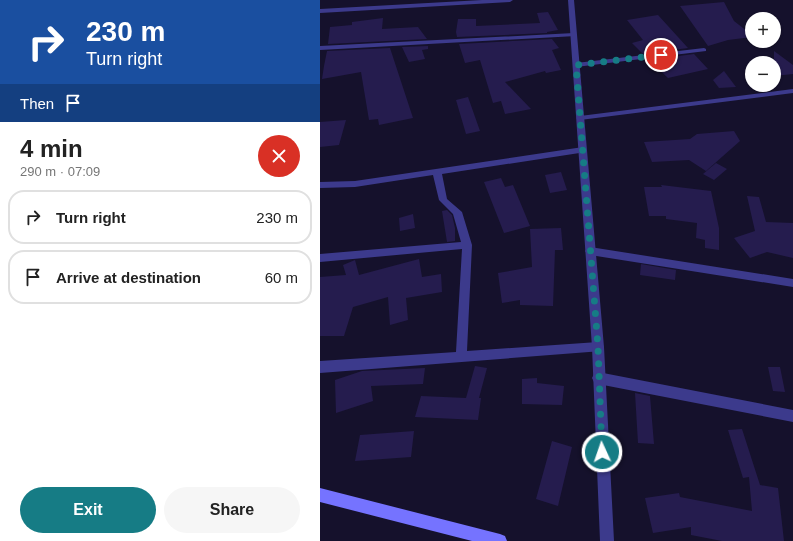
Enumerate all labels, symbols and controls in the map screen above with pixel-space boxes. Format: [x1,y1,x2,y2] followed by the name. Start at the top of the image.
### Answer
[745,12,781,92] map controls
[745,12,781,48] button: +
[20,16,72,68] icon: right
[86,16,165,47] text: 230 m
[644,38,678,72] pin
[650,44,672,66] icon: arrive
[86,49,162,69] text: Turn right
[745,56,781,92] button: −
[62,92,84,114] icon: arrive
[20,95,54,112] text: Then
[20,135,83,162] text: 4 min
[258,135,300,177] button: close
[20,164,100,179] text: 290 m · 07:09
[22,206,44,228] icon: right
[56,209,126,226] text: Turn right
[256,209,298,226] text: 230 m
[22,266,44,288] icon: arrive
[56,269,201,286] text: Arrive at destination
[265,269,298,286] text: 60 m
[581,431,623,473] position arrow
[20,487,156,533] button: Exit
[164,487,300,533] button: Share

